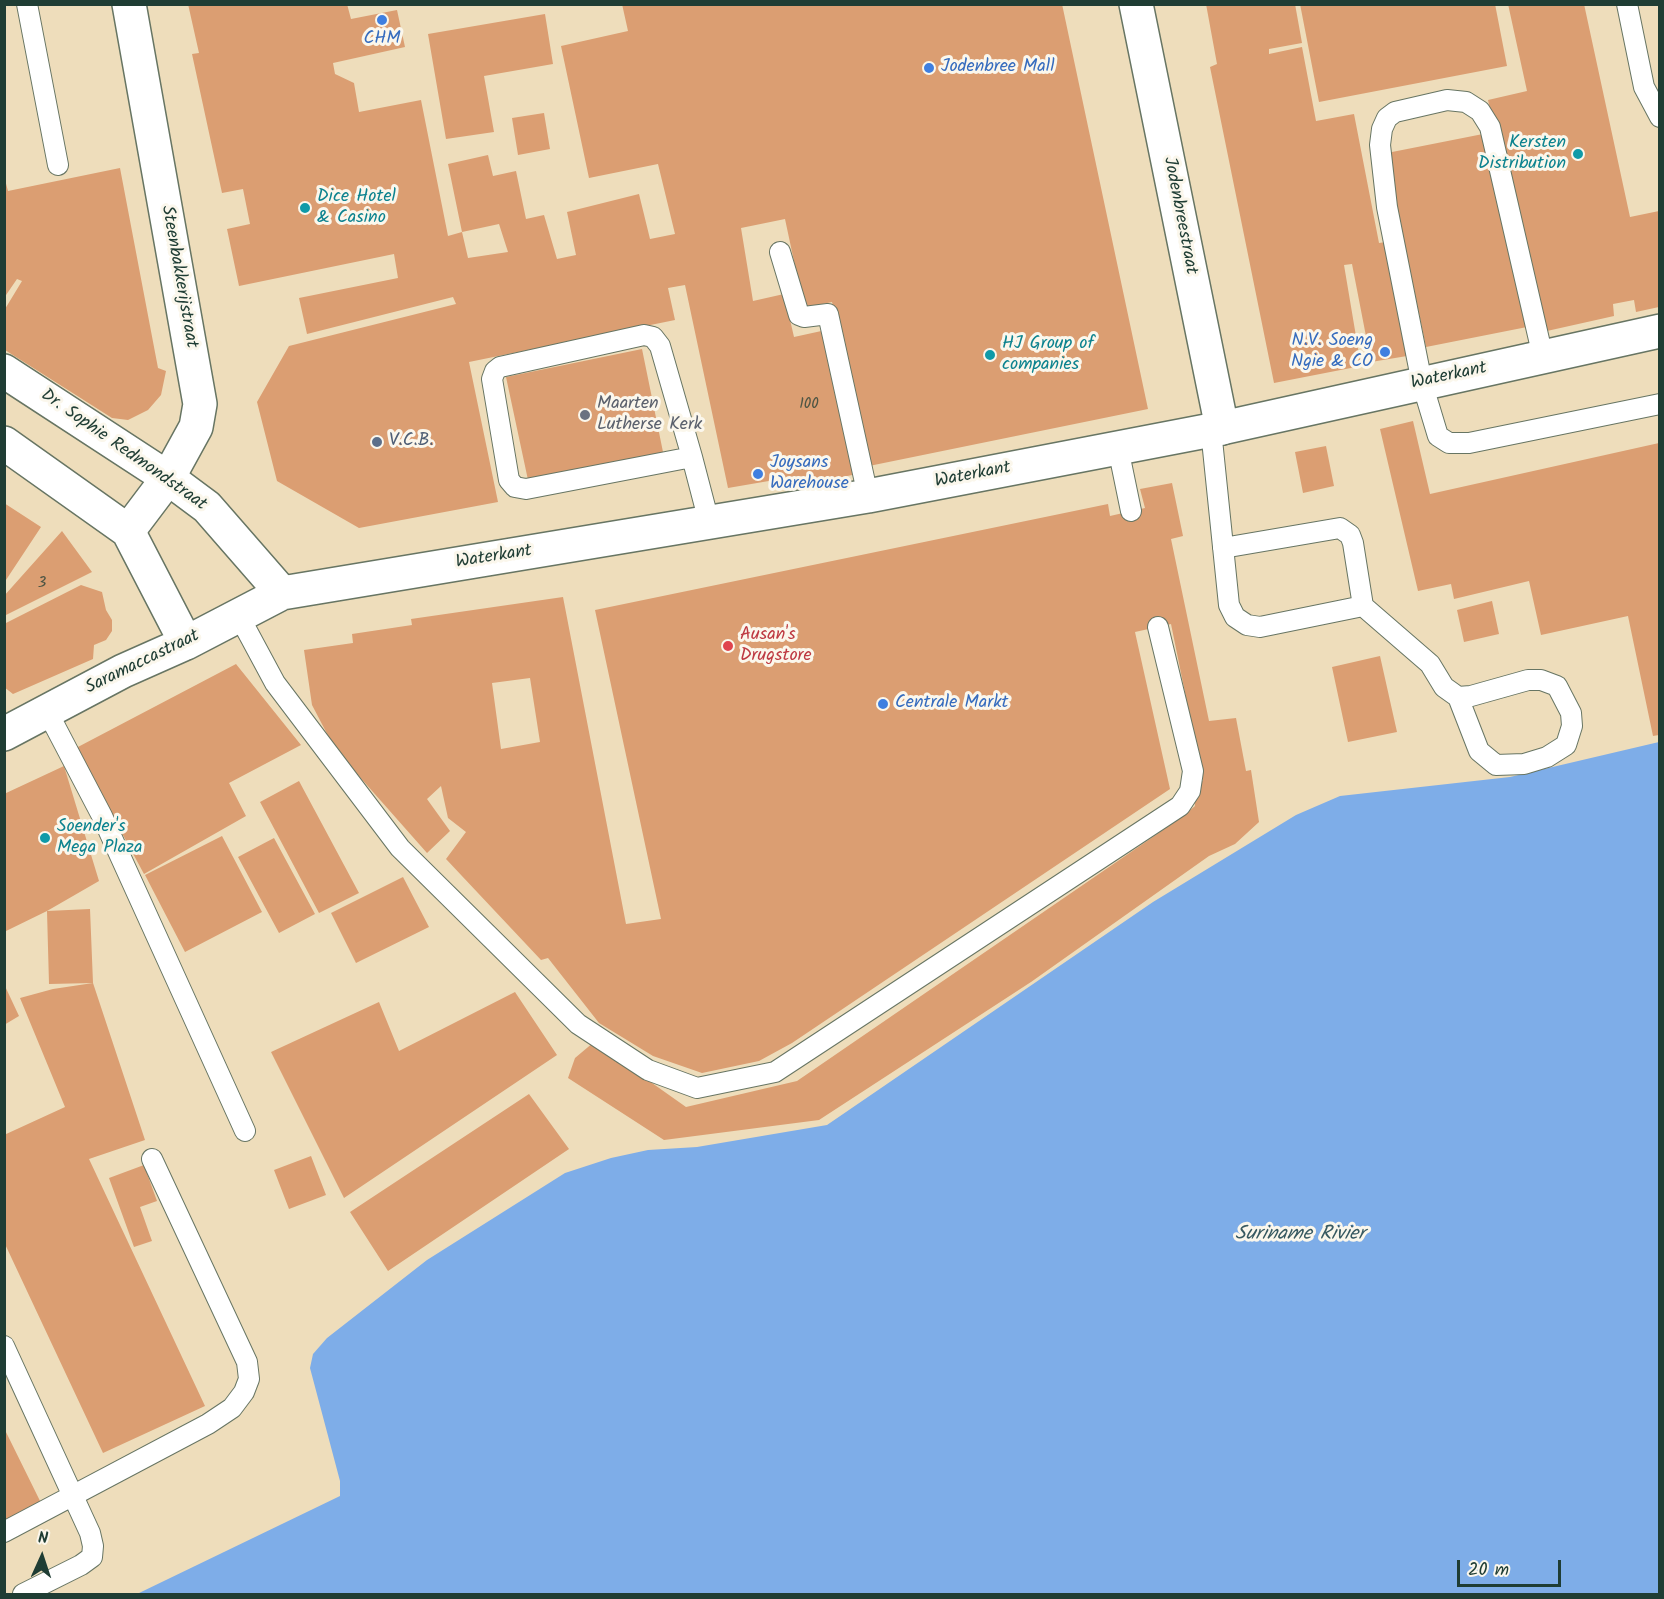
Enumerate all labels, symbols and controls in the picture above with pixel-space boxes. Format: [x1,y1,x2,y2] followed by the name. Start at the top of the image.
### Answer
[375,13,389,27] marker: CHM
[363,29,401,51] place label: CHM
[941,57,1055,79] place label: Jodenbree Mall
[922,61,936,75] marker: Jodenbree Mall
[1478,133,1566,176] place label: Kersten Distribution
[1571,147,1585,161] marker: Kersten Distribution
[1157,155,1201,277] street label: Jodenbreestraat
[317,187,396,230] place label: Dice Hotel & Casino
[298,201,312,215] marker: Dice Hotel & Casino
[155,204,201,350] street label: Steenbakkerijstraat
[1291,331,1373,374] place label: N.V. Soeng Ngie & CO
[1002,334,1094,376] place label: HJ Group of companies
[1378,345,1392,359] marker: N.V. Soeng Ngie & CO
[983,348,997,362] marker: HJ Group of companies
[1409,358,1489,396] street label: Waterkant
[36,385,210,517] street label: Dr. Sophie Redmondstraat
[597,394,702,436] place label: Maarten Lutherse Kerk
[799,396,819,414] house number: 100
[578,408,592,422] marker: Maarten Lutherse Kerk
[389,431,434,453] place label: V.C.B.
[370,435,384,449] marker: V.C.B.
[770,453,849,496] place label: Joysans Warehouse
[933,458,1013,494] street label: Waterkant
[751,467,765,481] marker: Joysans Warehouse
[454,541,534,575] street label: Waterkant
[38,575,46,593] house number: 3
[740,625,812,668] place label: Ausan's Drugstore
[83,626,203,700] street label: Saramaccastraat
[721,639,735,653] marker: Ausan's Drugstore
[895,693,1009,715] place label: Centrale Markt
[876,697,890,711] marker: Centrale Markt
[57,817,142,860] place label: Soender's Mega Plaza
[38,831,52,845] marker: Soender's Mega Plaza
[1235,1224,1365,1248] water label: Suriname Rivier
[37,1526,49,1551] text: N
[12,1527,72,1587] north arrow
[1460,1548,1564,1586] scale bar
[1468,1556,1509,1585] text: 20 m

